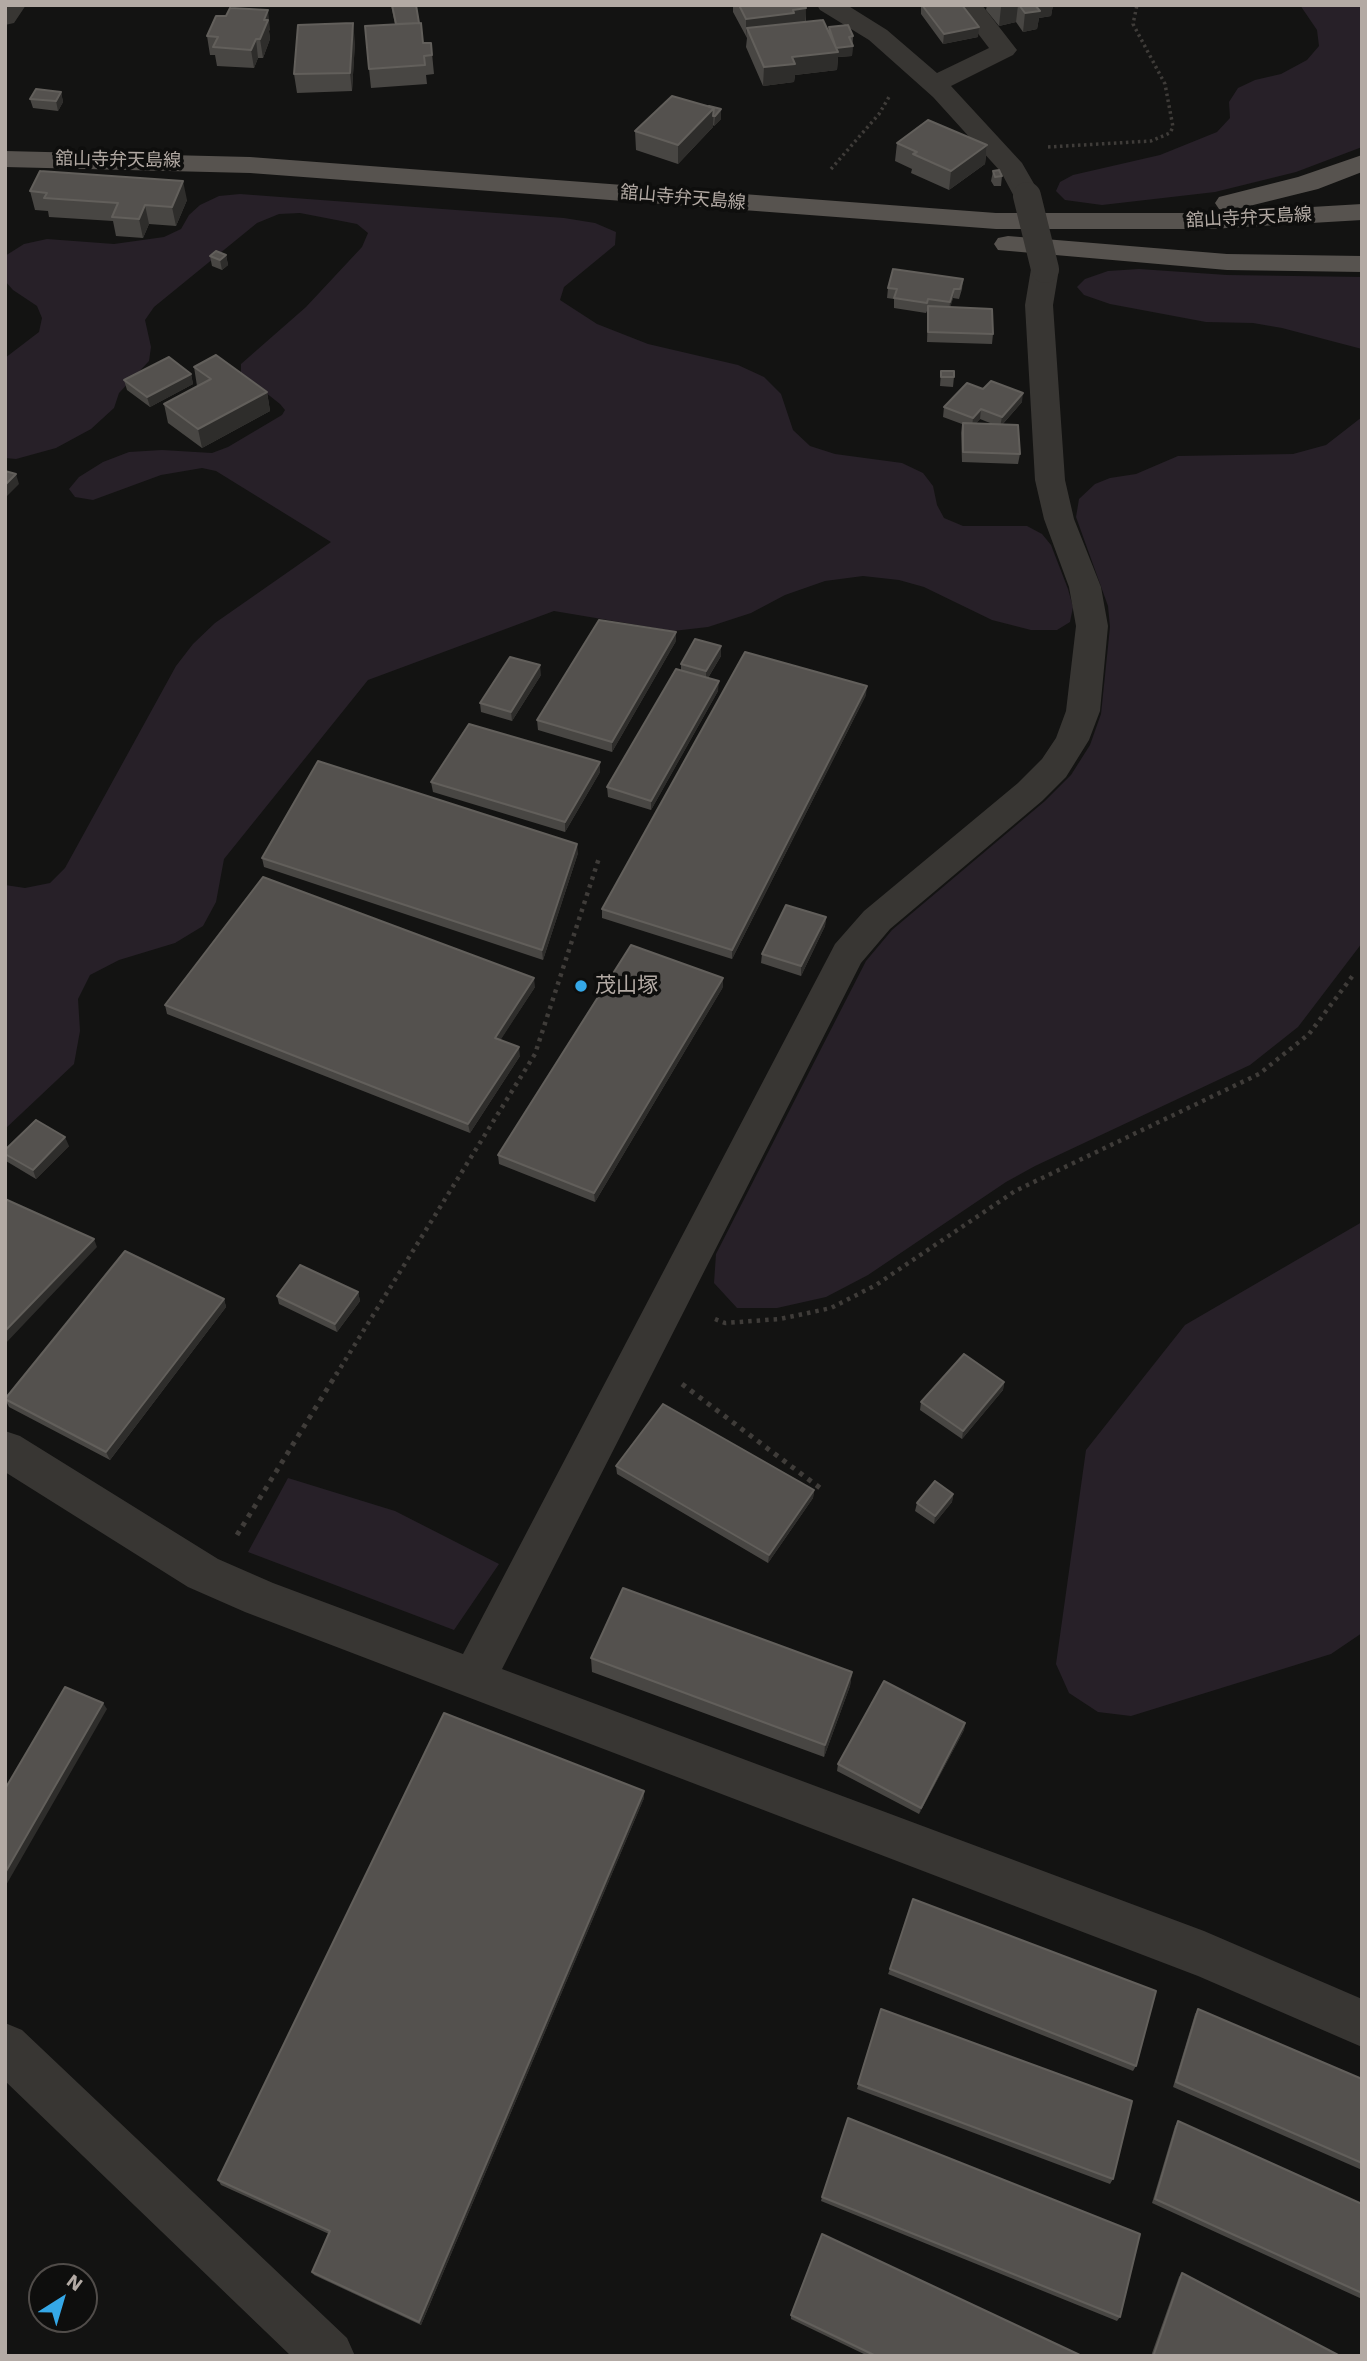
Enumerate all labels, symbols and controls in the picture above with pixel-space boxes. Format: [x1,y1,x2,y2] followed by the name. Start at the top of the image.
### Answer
[55,148,181,172] street label: 舘山寺弁天島線
[619,182,747,214] street label: 舘山寺弁天島線
[1186,204,1312,232] street label: 舘山寺弁天島線
[595,973,658,999] place label: 茂山塚
[573,978,589,994] marker: 茂山塚
[28,2263,98,2333] north arrow
[62,2269,87,2296] text: N

